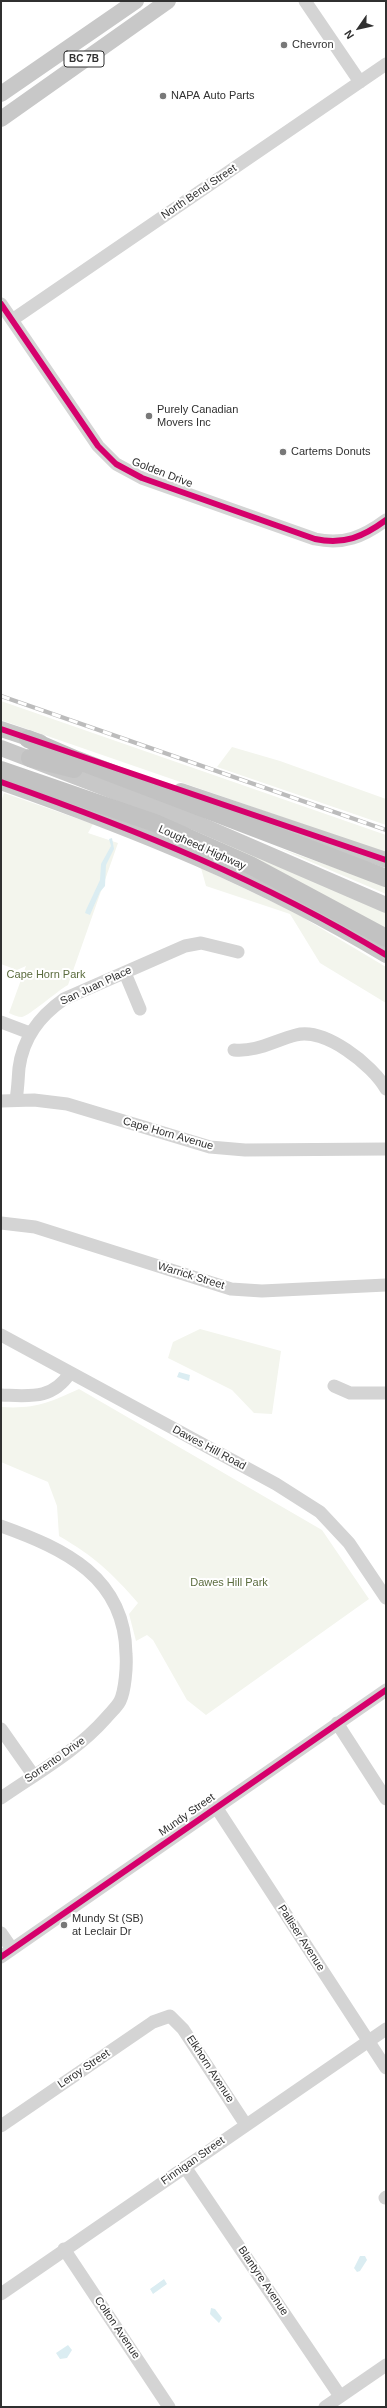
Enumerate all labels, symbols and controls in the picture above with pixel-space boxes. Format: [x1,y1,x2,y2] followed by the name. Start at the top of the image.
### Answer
[339,8,379,48] north arrow
[342,28,356,41] text: N
[292,38,334,52] place label: Chevron
[279,40,289,50] marker: Chevron
[64,51,104,67] road number: BC 7B
[171,89,255,103] place label: NAPA Auto Parts
[158,91,168,101] marker: NAPA Auto Parts
[159,162,239,222] street label: North Bend Street
[157,403,238,429] place label: Purely Canadian Movers Inc
[144,411,154,421] marker: Purely Canadian Movers Inc
[291,445,370,459] place label: Cartems Donuts
[278,447,288,457] marker: Cartems Donuts
[130,455,194,491] street label: Golden Drive
[156,823,248,873] street label: Lougheed Highway
[58,964,134,1008] street label: San Juan Place
[7,968,85,982] park label: Cape Horn Park
[121,1115,215,1153] street label: Cape Horn Avenue
[156,1260,226,1292] street label: Warrick Street
[170,1423,248,1473] street label: Dawes Hill Road
[190,1576,268,1590] park label: Dawes Hill Park
[22,1734,88,1786] street label: Sorrento Drive
[156,1791,218,1839] street label: Mundy Street
[275,1902,327,1974] street label: Palliser Avenue
[72,1912,144,1938] place label: Mundy St (SB) at Leclair Dr
[59,1920,69,1930] marker: Mundy St (SB) at Leclair Dr
[183,2033,237,2105] street label: Elkhorn Avenue
[55,2047,113,2091] street label: Leroy Street
[159,2134,227,2188] street label: Finnigan Street
[235,2244,291,2318] street label: Blantyre Avenue
[91,2294,143,2362] street label: Colton Avenue

